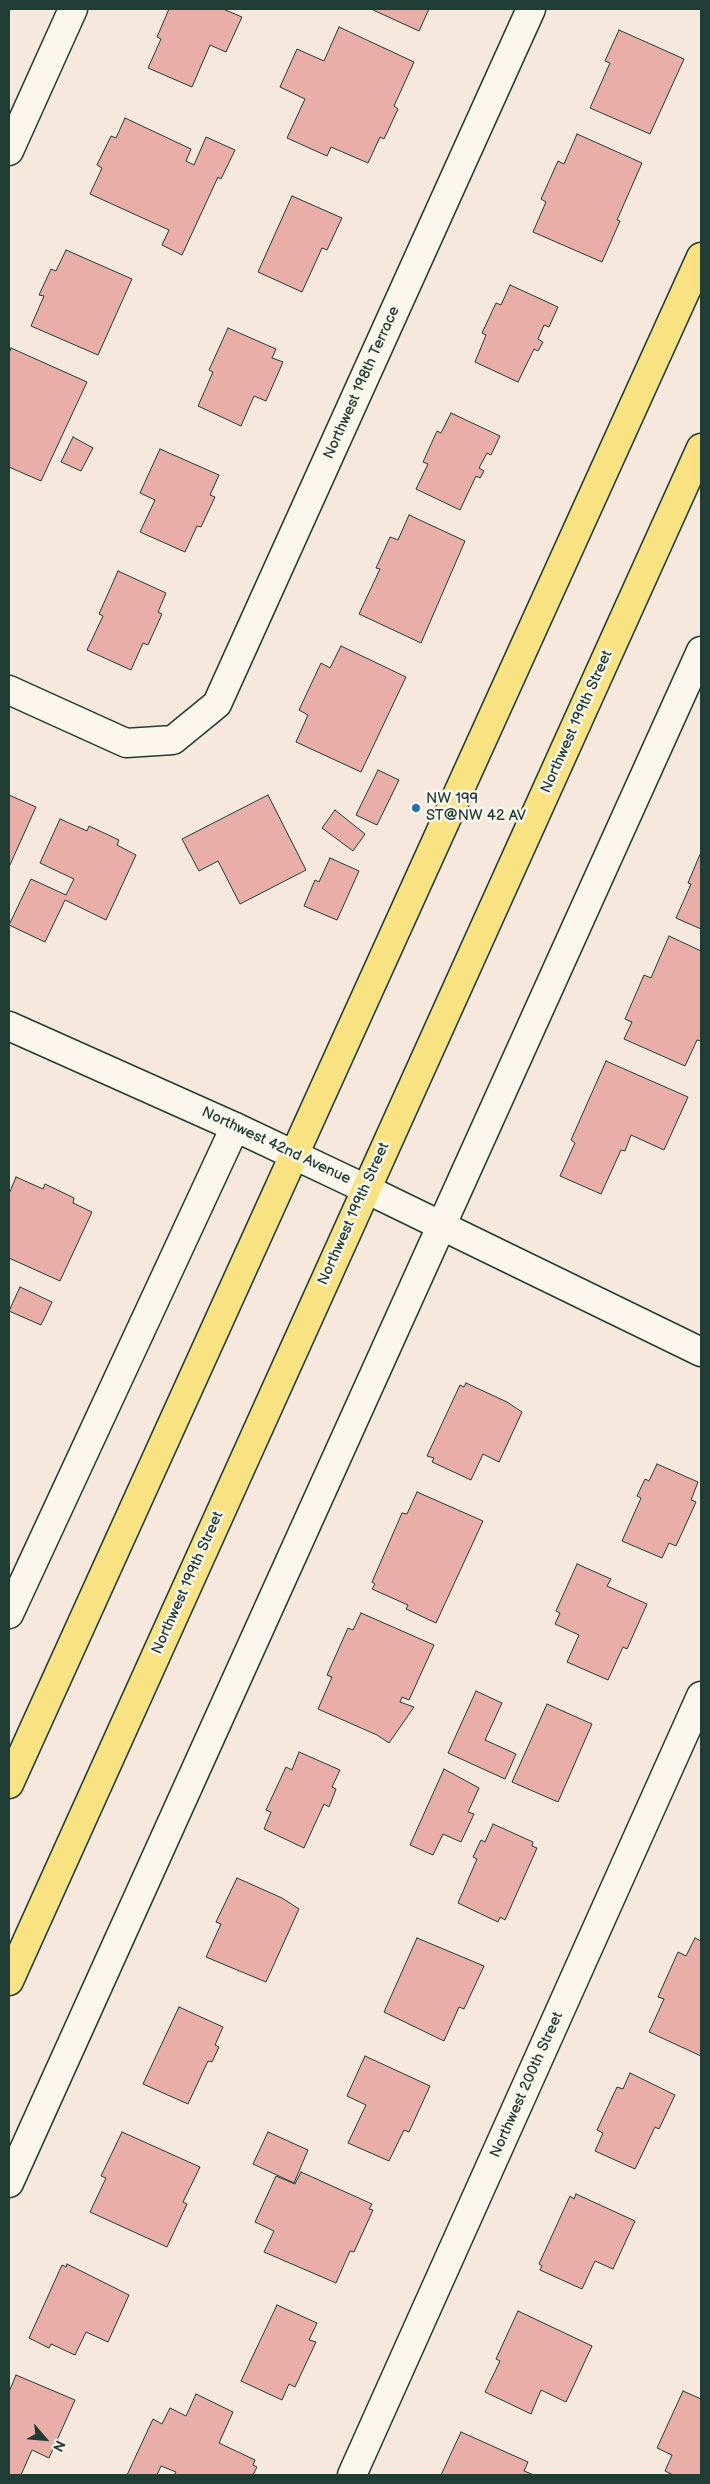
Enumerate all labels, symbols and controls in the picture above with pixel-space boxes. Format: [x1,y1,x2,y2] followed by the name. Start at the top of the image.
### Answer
[320,304,404,462] street label: Northwest 198th Terrace
[537,648,617,796] street label: Northwest 199th Street
[426,790,526,825] place label: NW 199 ST@NW 42 AV
[410,802,422,814] marker: NW 199 ST@NW 42 AV
[199,1103,353,1189] street label: Northwest 42nd Avenue
[314,1140,394,1288] street label: Northwest 199th Street
[148,1509,228,1657] street label: Northwest 199th Street
[487,2009,567,2161] street label: Northwest 200th Street
[20,2414,70,2464] north arrow
[49,2437,69,2455] text: N

